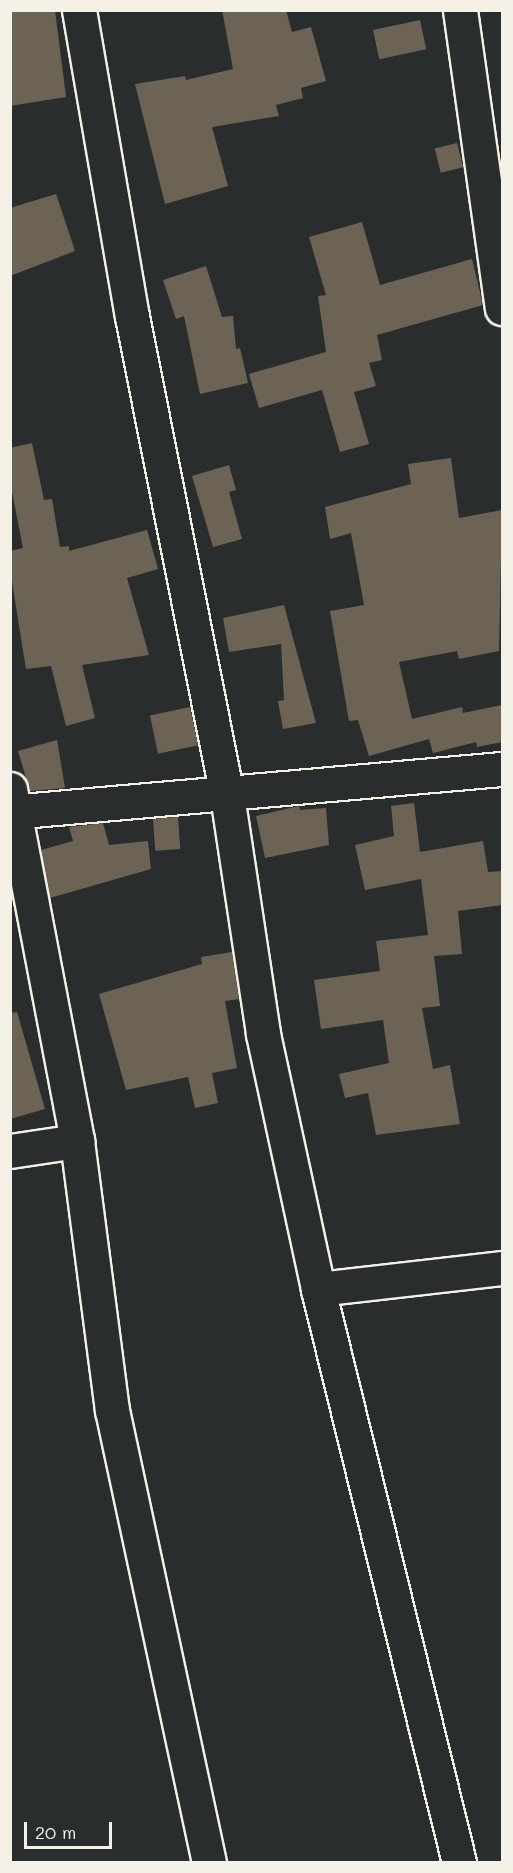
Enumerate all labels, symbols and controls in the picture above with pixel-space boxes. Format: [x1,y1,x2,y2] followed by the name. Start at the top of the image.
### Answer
[27,1810,116,1848] scale bar
[35,1820,76,1844] text: 20 m

